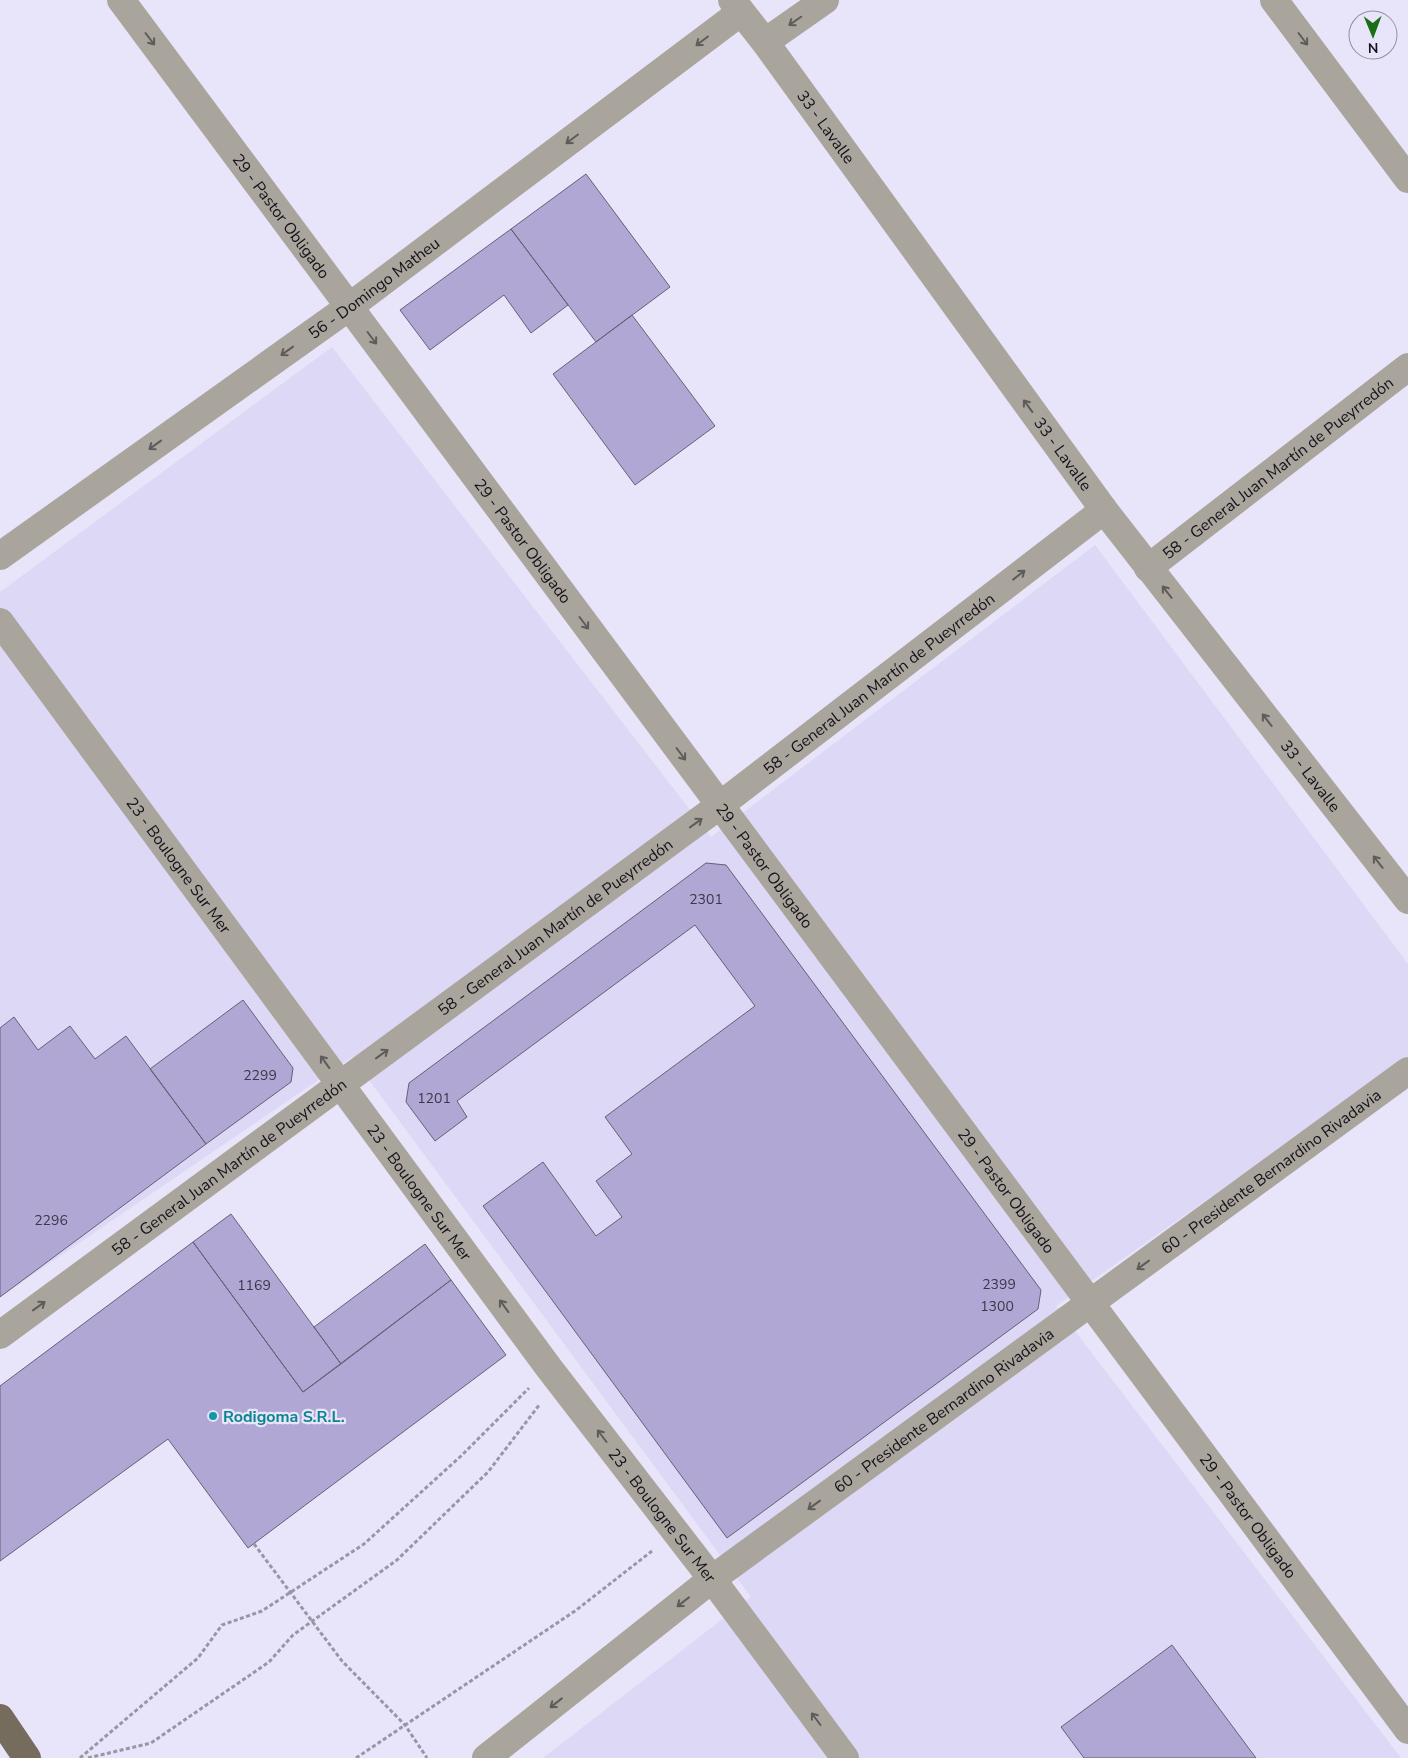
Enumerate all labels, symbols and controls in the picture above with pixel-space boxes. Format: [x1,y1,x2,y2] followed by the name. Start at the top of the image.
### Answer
[1348,10,1398,60] north arrow
[788,16,802,26] one-way arrow
[145,32,156,45] one-way arrow
[1298,32,1308,46] one-way arrow
[696,36,709,47] one-way arrow
[1368,38,1379,57] text: N
[791,86,860,169] street label: 33 - Lavalle
[565,134,579,144] one-way arrow
[227,149,335,283] street label: 29 - Pastor Obligado
[304,233,444,345] street label: 56 - Domingo Matheu
[367,331,377,345] one-way arrow
[281,345,294,356] one-way arrow
[1158,372,1398,565] street label: 58 - General Juan Martín de Pueyrredón
[1023,399,1033,413] one-way arrow
[1028,413,1097,496] street label: 33 - Lavalle
[148,440,162,450] one-way arrow
[469,474,576,608] street label: 29 - Pastor Obligado
[1013,570,1026,581] one-way arrow
[1162,585,1172,599] one-way arrow
[759,588,1000,780] street label: 58 - General Juan Martín de Pueyrredón
[579,616,589,630] one-way arrow
[1262,713,1272,727] one-way arrow
[1275,736,1345,817] street label: 33 - Lavalle
[676,747,686,761] one-way arrow
[121,793,236,939] street label: 23 - Boulogne Sur Mer
[710,799,818,933] street label: 29 - Pastor Obligado
[689,818,703,828] one-way arrow
[434,834,678,1021] street label: 58 - General Juan Martín de Pueyrredón
[1373,855,1383,869] one-way arrow
[689,890,723,909] house number: 2301
[375,1049,389,1059] one-way arrow
[320,1056,331,1069] one-way arrow
[243,1066,277,1085] house number: 2299
[107,1074,351,1261] street label: 58 - General Juan Martín de Pueyrredón
[1157,1084,1386,1260] street label: 60 - Presidente Bernardino Rivadavia
[417,1089,451,1108] house number: 1201
[361,1120,477,1266] street label: 23 - Boulogne Sur Mer
[952,1124,1060,1258] street label: 29 - Pastor Obligado
[34,1211,68,1230] house number: 2296
[1136,1260,1150,1270] one-way arrow
[982,1275,1016,1294] house number: 2399
[237,1276,271,1295] house number: 1169
[980,1297,1014,1316] house number: 1300
[499,1300,510,1313] one-way arrow
[32,1301,46,1311] one-way arrow
[830,1323,1059,1499] street label: 60 - Presidente Bernardino Rivadavia
[223,1406,345,1428] place label: Rodigoma S.R.L.
[207,1410,219,1422] marker: Rodigoma S.R.L.
[596,1430,607,1443] one-way arrow
[603,1444,721,1588] street label: 23 - Boulogne Sur Mer
[1194,1449,1302,1583] street label: 29 - Pastor Obligado
[808,1500,821,1511] one-way arrow
[677,1597,690,1608] one-way arrow
[550,1698,563,1709] one-way arrow
[811,1713,822,1726] one-way arrow

